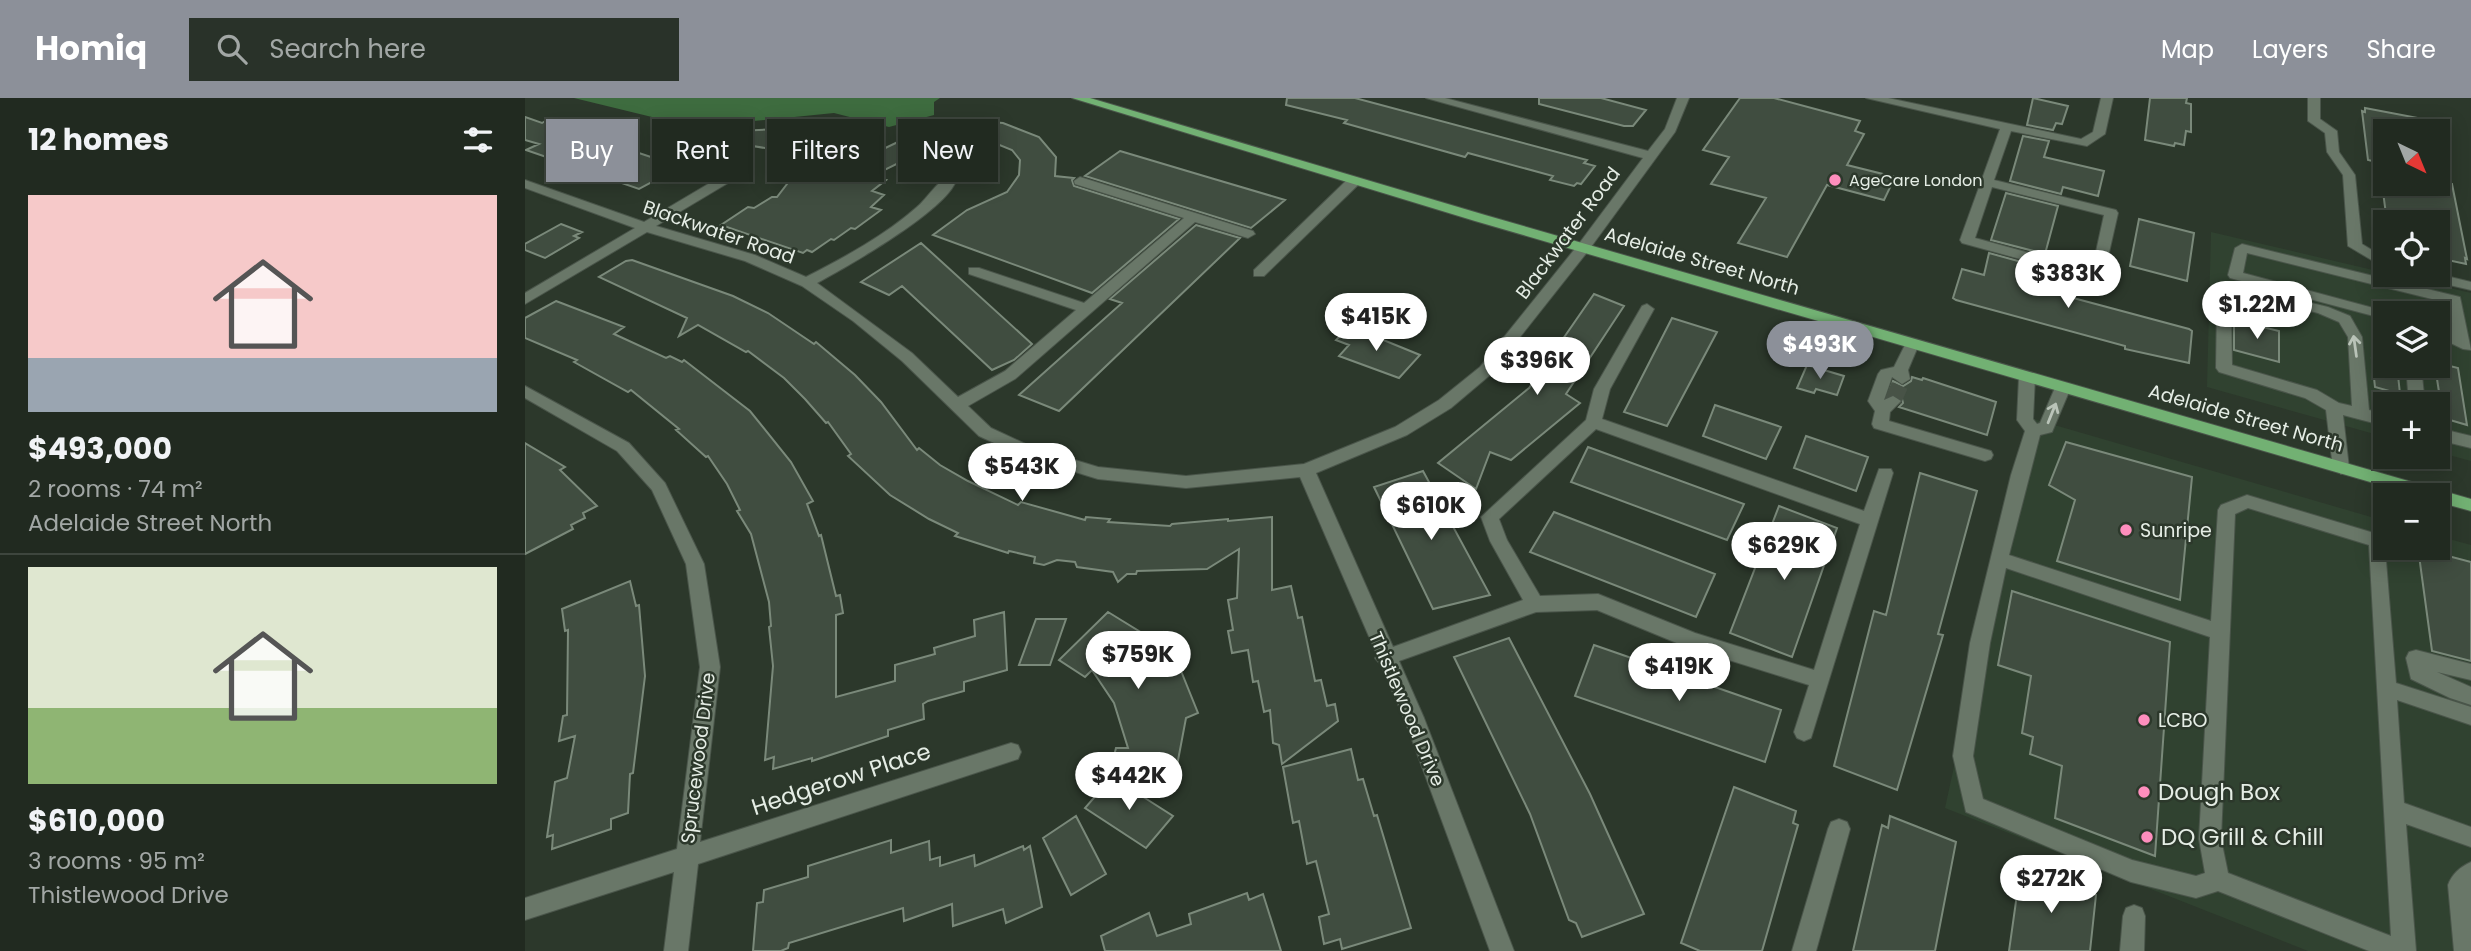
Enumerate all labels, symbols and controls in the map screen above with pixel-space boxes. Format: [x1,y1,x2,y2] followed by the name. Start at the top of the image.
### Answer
[189,18,679,81] search box
[35,25,147,72] text: Homiq
[213,30,251,68] icon: search
[269,31,426,67] text: Search here
[2161,33,2214,66] text: Map
[2252,33,2328,66] text: Layers
[2366,33,2436,66] text: Share
[28,118,169,161] text: 12 homes
[546,119,638,182] chip: Buy
[652,119,753,182] chip: Rent
[767,119,884,182] chip: Filters
[898,119,998,182] chip: New
[2373,119,2450,196] north arrow
[2373,119,2450,560] map controls
[459,121,497,159] icon: filters
[1509,161,1627,305] street label: Blackwater Road
[1849,169,1983,192] place label: AgeCare London
[1827,172,1843,188] marker: AgeCare London
[639,193,799,271] street label: Blackwater Road
[2373,210,2450,287] button: locate
[1601,220,1803,302] street label: Adelaide Street North
[200,241,326,367] icon: home
[2019,250,2117,310] pin: $383K
[2031,257,2105,289] text: $383K
[2200,282,2314,341] pin: $1.22M
[2218,288,2296,320] text: $1.22M
[1327,294,1425,353] pin: $415K
[1341,300,1411,332] text: $415K
[2373,301,2450,378] button: layers
[1771,322,1869,381] pin: $493K
[1783,328,1857,360] text: $493K
[2348,335,2361,358] one-way arrow
[1488,338,1586,397] pin: $396K
[1500,344,1574,376] text: $396K
[2145,377,2347,459] street label: Adelaide Street North
[2373,392,2450,469] button: +
[2046,403,2059,425] one-way arrow
[28,427,172,470] text: $493,000
[973,444,1071,503] pin: $543K
[984,450,1060,482] text: $543K
[28,473,203,505] text: 2 rooms · 74 m²
[1382,482,1480,542] pin: $610K
[2373,483,2450,560] button: −
[1396,489,1466,521] text: $610K
[28,507,272,539] text: Adelaide Street North
[2140,517,2212,544] place label: Sunripe
[1735,522,1833,582] pin: $629K
[2118,522,2134,538] marker: Sunripe
[1747,529,1821,561] text: $629K
[200,613,326,739] icon: home
[1362,627,1452,791] street label: Thistlewood Drive
[1089,632,1187,691] pin: $759K
[1102,638,1174,670] text: $759K
[1630,644,1728,703] pin: $419K
[1644,650,1714,682] text: $419K
[674,671,722,845] street label: Sprucewood Drive
[2158,707,2208,734] place label: LCBO
[2136,712,2152,728] marker: LCBO
[747,735,935,823] street label: Hedgerow Place
[1080,752,1178,812] pin: $442K
[1091,759,1167,791] text: $442K
[2158,776,2280,808] place label: Dough Box
[2136,784,2152,800] marker: Dough Box
[28,799,165,842] text: $610,000
[2161,821,2324,853] place label: DQ Grill & Chill
[2139,829,2155,845] marker: DQ Grill & Chill
[28,845,205,877] text: 3 rooms · 95 m²
[2002,856,2100,915] pin: $272K
[2016,862,2086,894] text: $272K
[28,879,229,911] text: Thistlewood Drive

